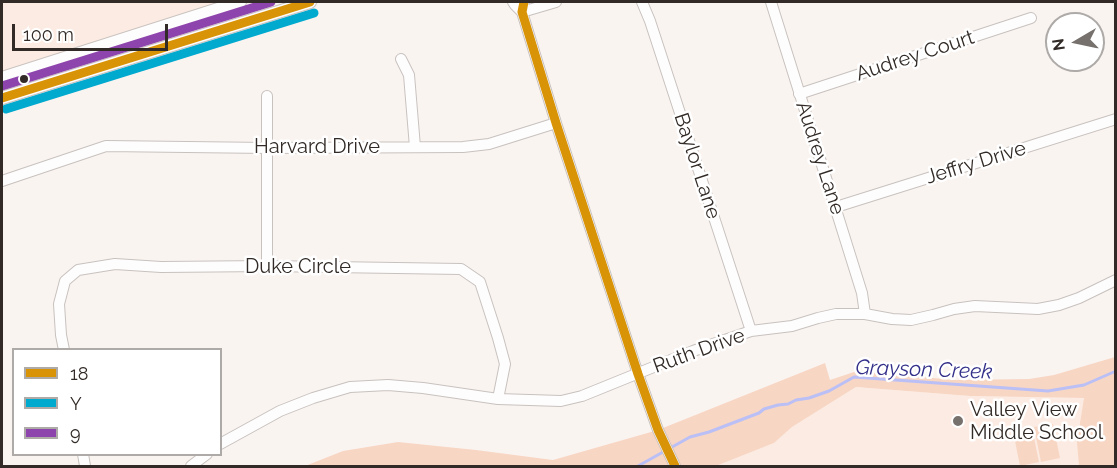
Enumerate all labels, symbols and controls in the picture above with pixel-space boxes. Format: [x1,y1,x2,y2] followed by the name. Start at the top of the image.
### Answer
[15,12,171,50] scale bar
[1045,12,1105,72] north arrow
[23,24,74,45] text: 100 m
[853,26,977,86] street label: Audrey Court
[1048,37,1069,52] text: N
[18,73,30,85] unlabelled marker
[790,98,850,218] street label: Audrey Lane
[669,110,725,222] street label: Baylor Lane
[254,135,380,159] street label: Harvard Drive
[923,136,1029,190] street label: Jeffry Drive
[245,255,351,279] street label: Duke Circle
[650,323,748,379] street label: Ruth Drive
[12,348,222,456] legend
[855,355,993,385] water label: Grayson Creek
[70,363,88,384] text: 18
[70,393,82,414] text: Y
[970,398,1103,445] place label: Valley View Middle School
[951,414,965,428] marker: Valley View Middle School
[70,423,81,444] text: 9

